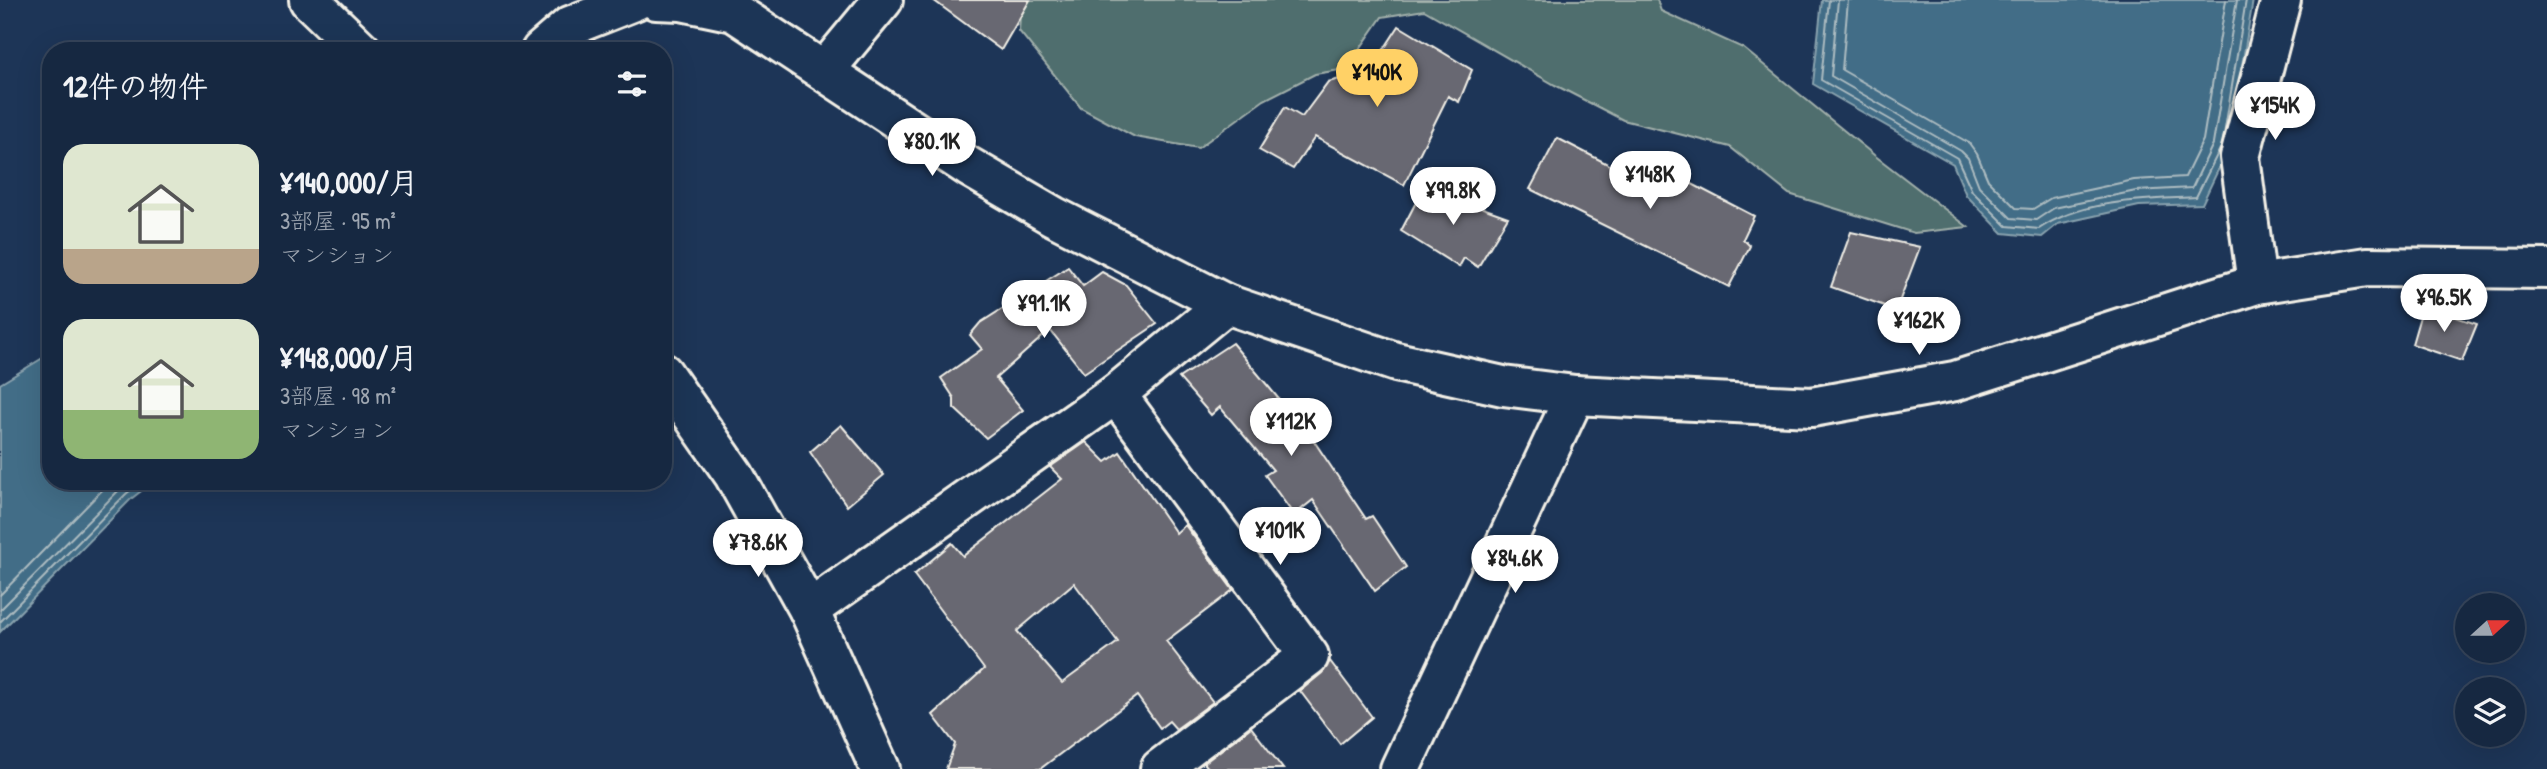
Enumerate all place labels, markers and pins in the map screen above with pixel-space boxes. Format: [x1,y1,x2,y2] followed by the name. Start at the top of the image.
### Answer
[1328,50,1426,109] pin: ¥140K
[2226,82,2324,142] pin: ¥154K
[875,118,989,178] pin: ¥80.1K
[1601,152,1699,211] pin: ¥148K
[1396,168,1510,227] pin: ¥99.8K
[2387,274,2501,334] pin: ¥96.5K
[987,280,1101,340] pin: ¥91.1K
[1870,298,1968,357] pin: ¥162K
[1242,398,1340,458] pin: ¥112K
[1231,508,1329,567] pin: ¥101K
[701,520,815,579] pin: ¥78.6K
[1458,536,1572,595] pin: ¥84.6K

